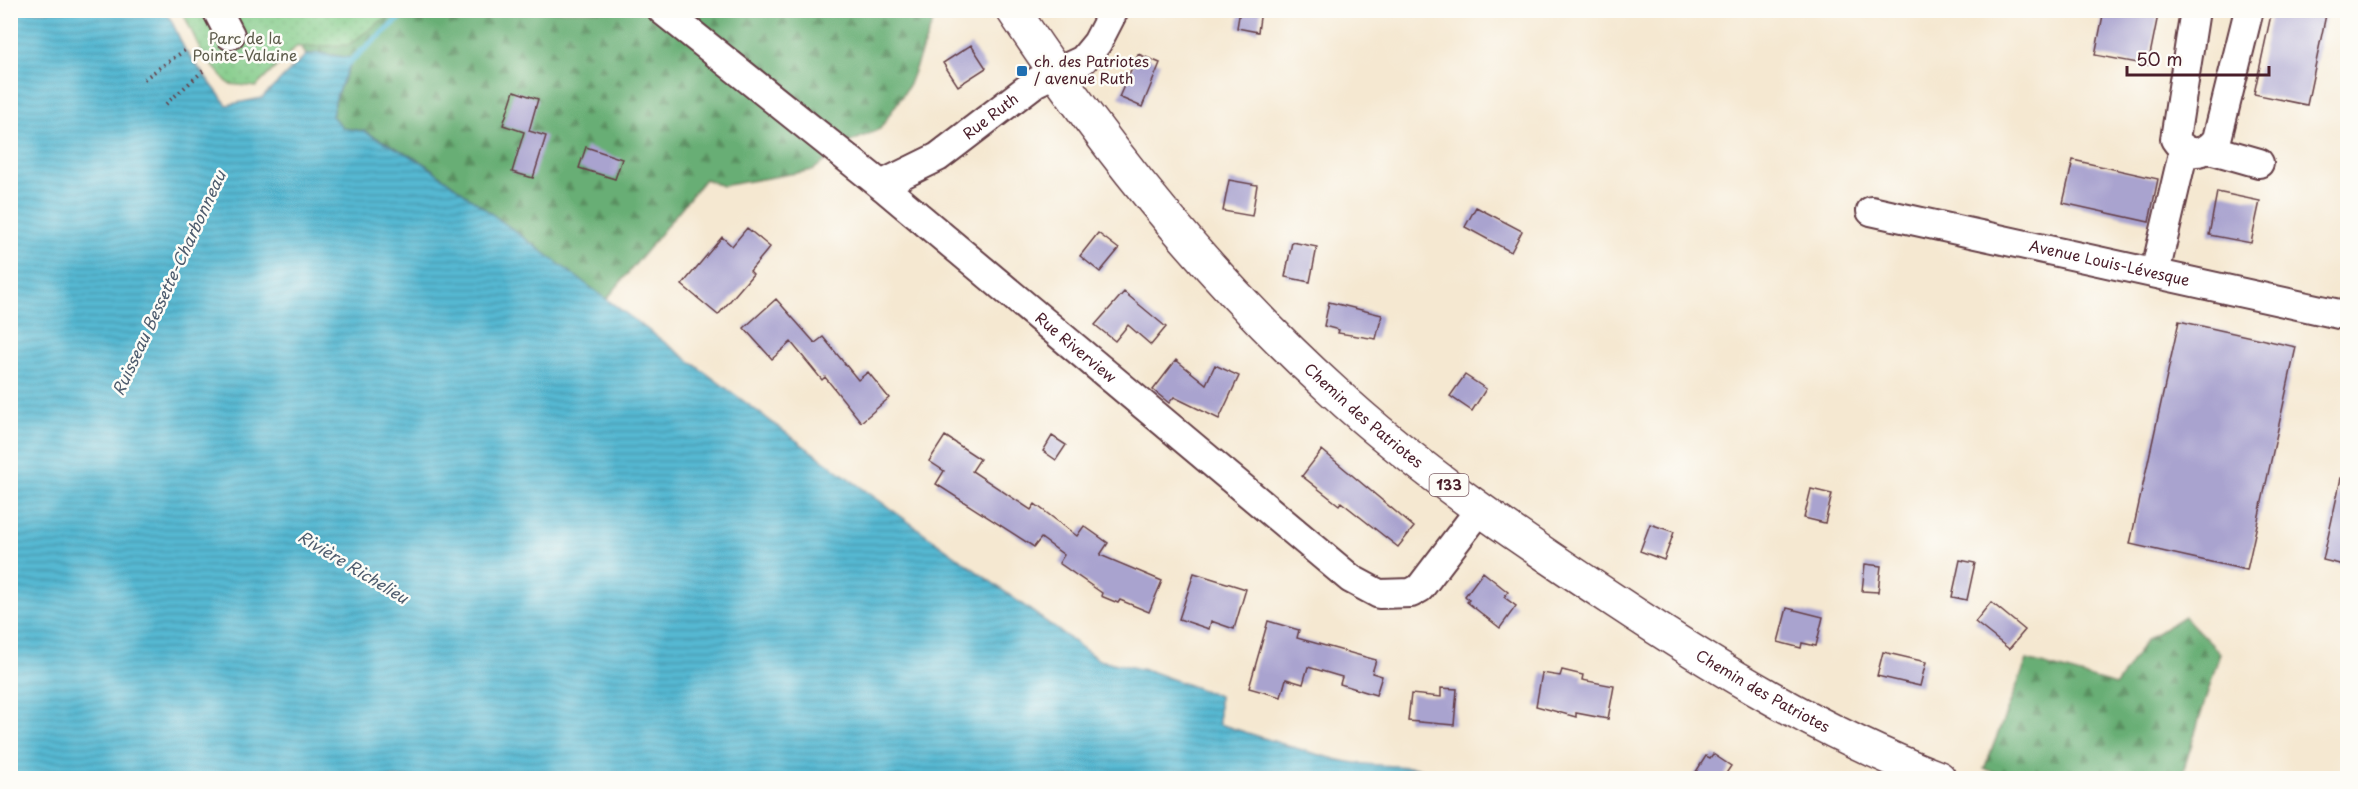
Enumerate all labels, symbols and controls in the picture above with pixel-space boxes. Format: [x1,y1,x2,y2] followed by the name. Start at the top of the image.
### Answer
[193,26,297,66] park label: Parc de la Pointe-Valaine
[2127,39,2270,77] scale bar
[2136,45,2183,72] text: 50 m
[1034,49,1149,89] place label: ch. des Patriotes / avenue Ruth
[1015,64,1029,78] marker: ch. des Patriotes / avenue Ruth
[957,87,1023,144] street label: Rue Ruth
[105,165,231,399] water label: Ruisseau Bessette-Charbonneau
[2027,233,2192,291] street label: Avenue Louis-Lévesque
[1031,306,1122,388] street label: Rue Riverview
[1300,357,1429,473] street label: Chemin des Patriotes
[1430,474,1468,496] road number: 133
[294,524,414,609] water label: Rivière Richelieu
[1692,643,1834,737] street label: Chemin des Patriotes

